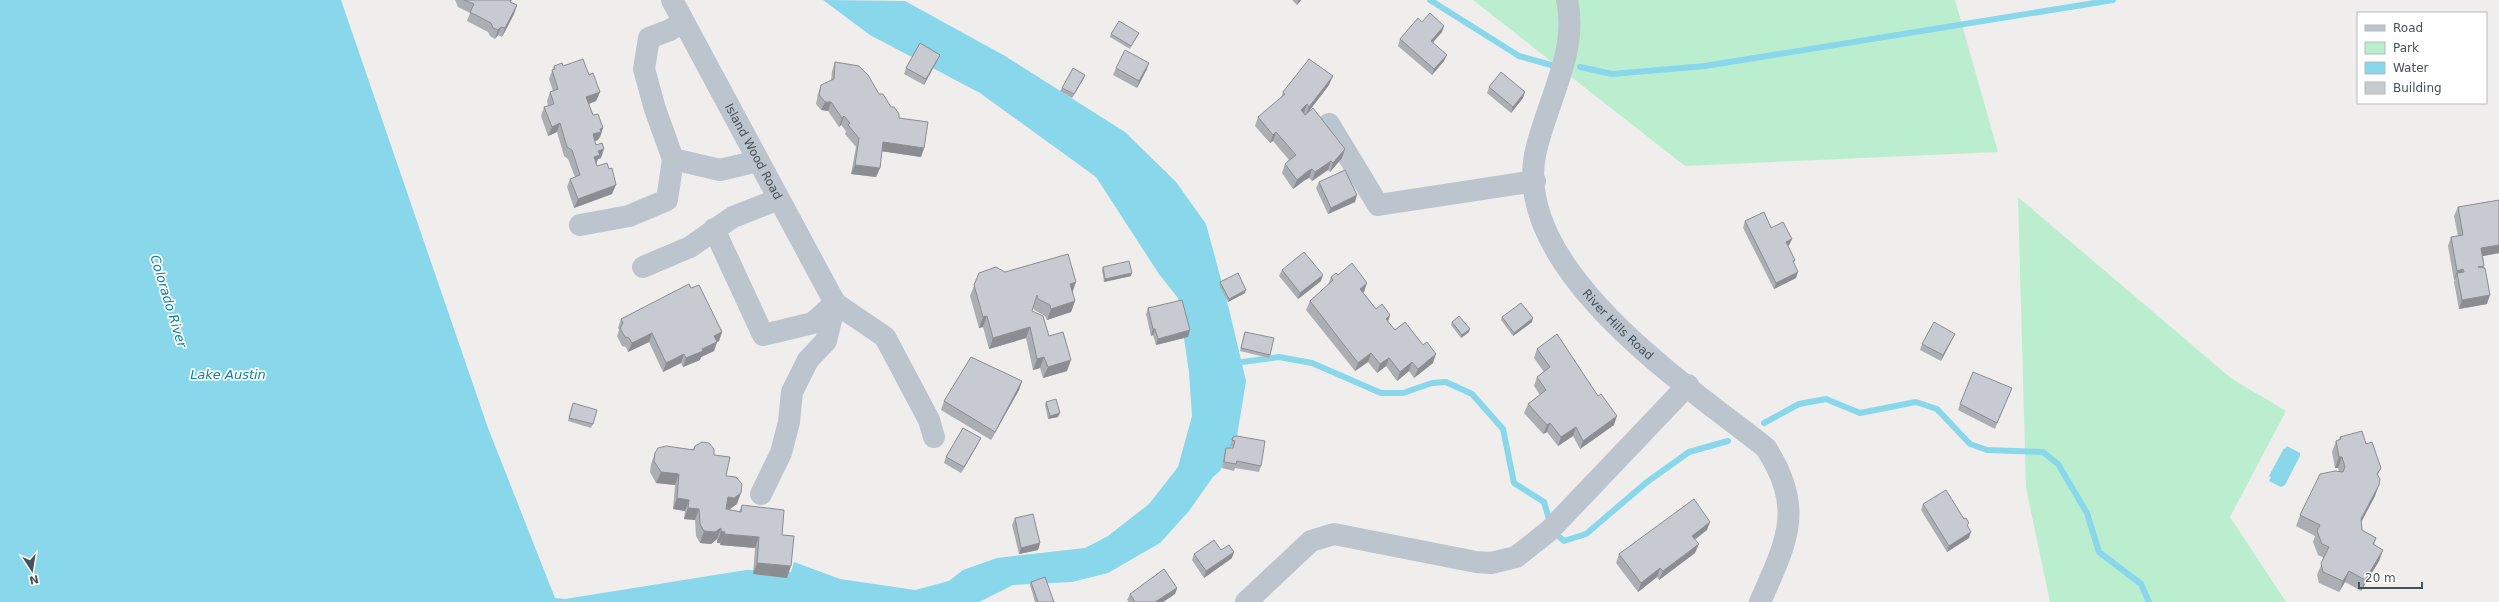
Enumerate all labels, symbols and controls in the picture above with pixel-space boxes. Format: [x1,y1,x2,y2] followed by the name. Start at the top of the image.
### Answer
[2357,12,2487,104] legend
[2393,21,2423,35] text: Road
[2393,41,2419,55] text: Park
[2393,61,2429,75] text: Water
[2393,81,2442,95] text: Building
[722,101,785,202] street label: Island Wood Road
[147,253,190,351] water label: Colorado River
[1579,286,1656,363] street label: River Hills Road
[190,367,266,382] water label: Lake Austin
[12,550,52,590] north arrow
[2359,564,2422,590] scale bar
[2365,571,2396,585] text: 20 m
[28,572,40,587] text: N

